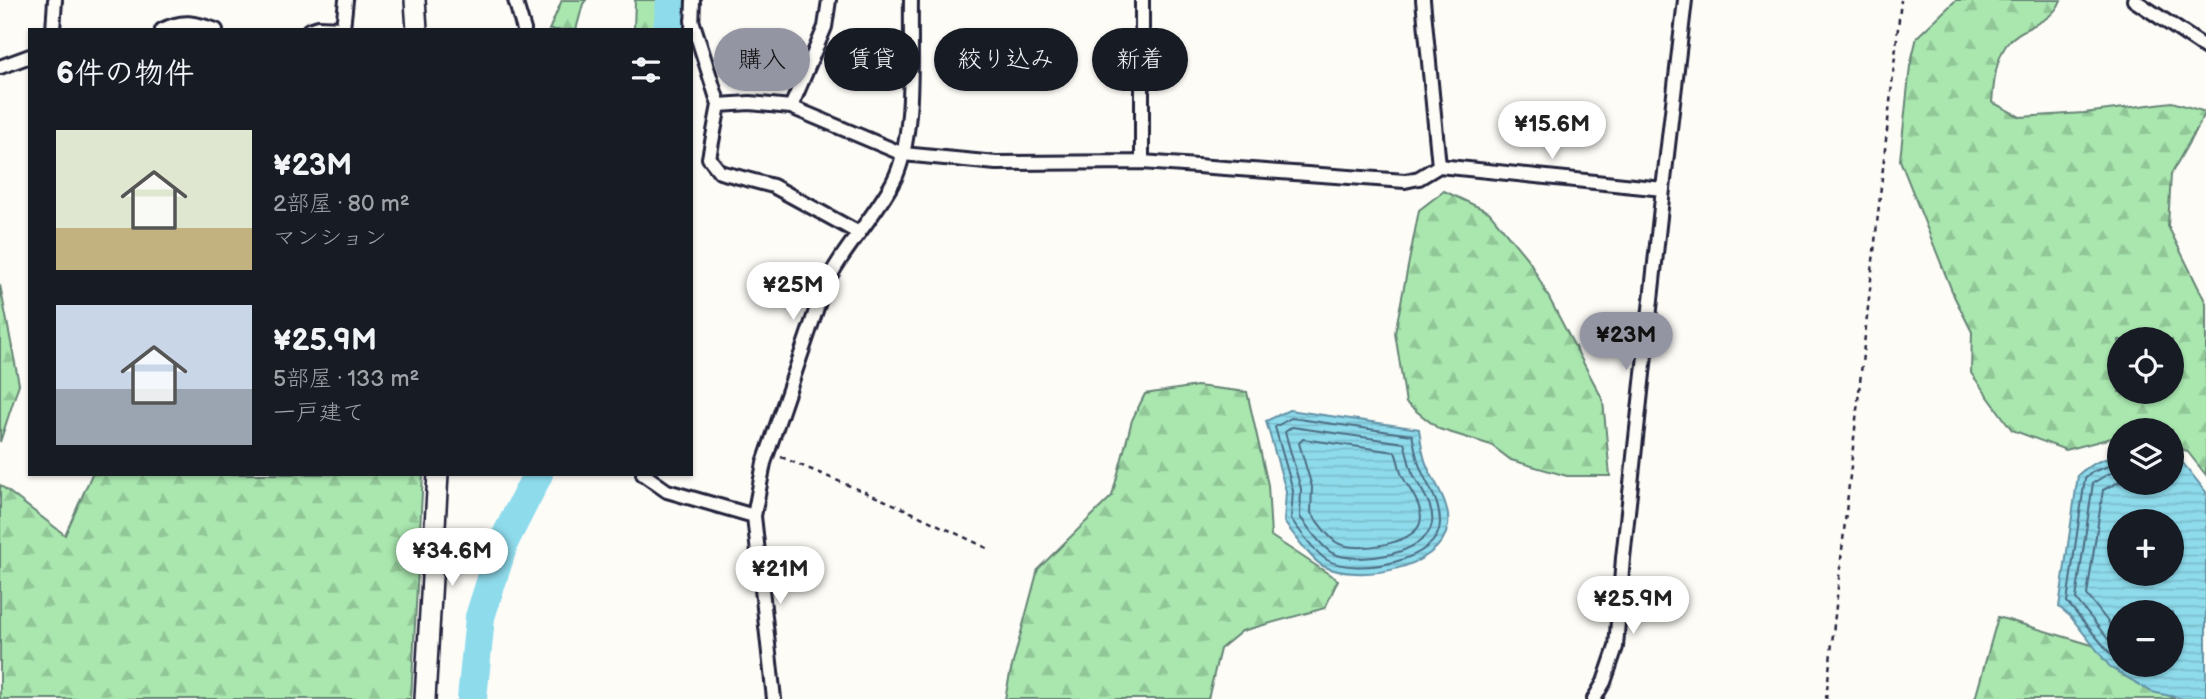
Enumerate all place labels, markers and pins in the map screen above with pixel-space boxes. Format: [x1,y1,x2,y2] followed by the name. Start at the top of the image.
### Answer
[1495,102,1609,161] pin: ¥15.6M
[752,262,834,322] pin: ¥25M
[1585,312,1667,372] pin: ¥23M
[395,528,509,588] pin: ¥34.6M
[739,546,821,606] pin: ¥21M
[1576,576,1690,636] pin: ¥25.9M

